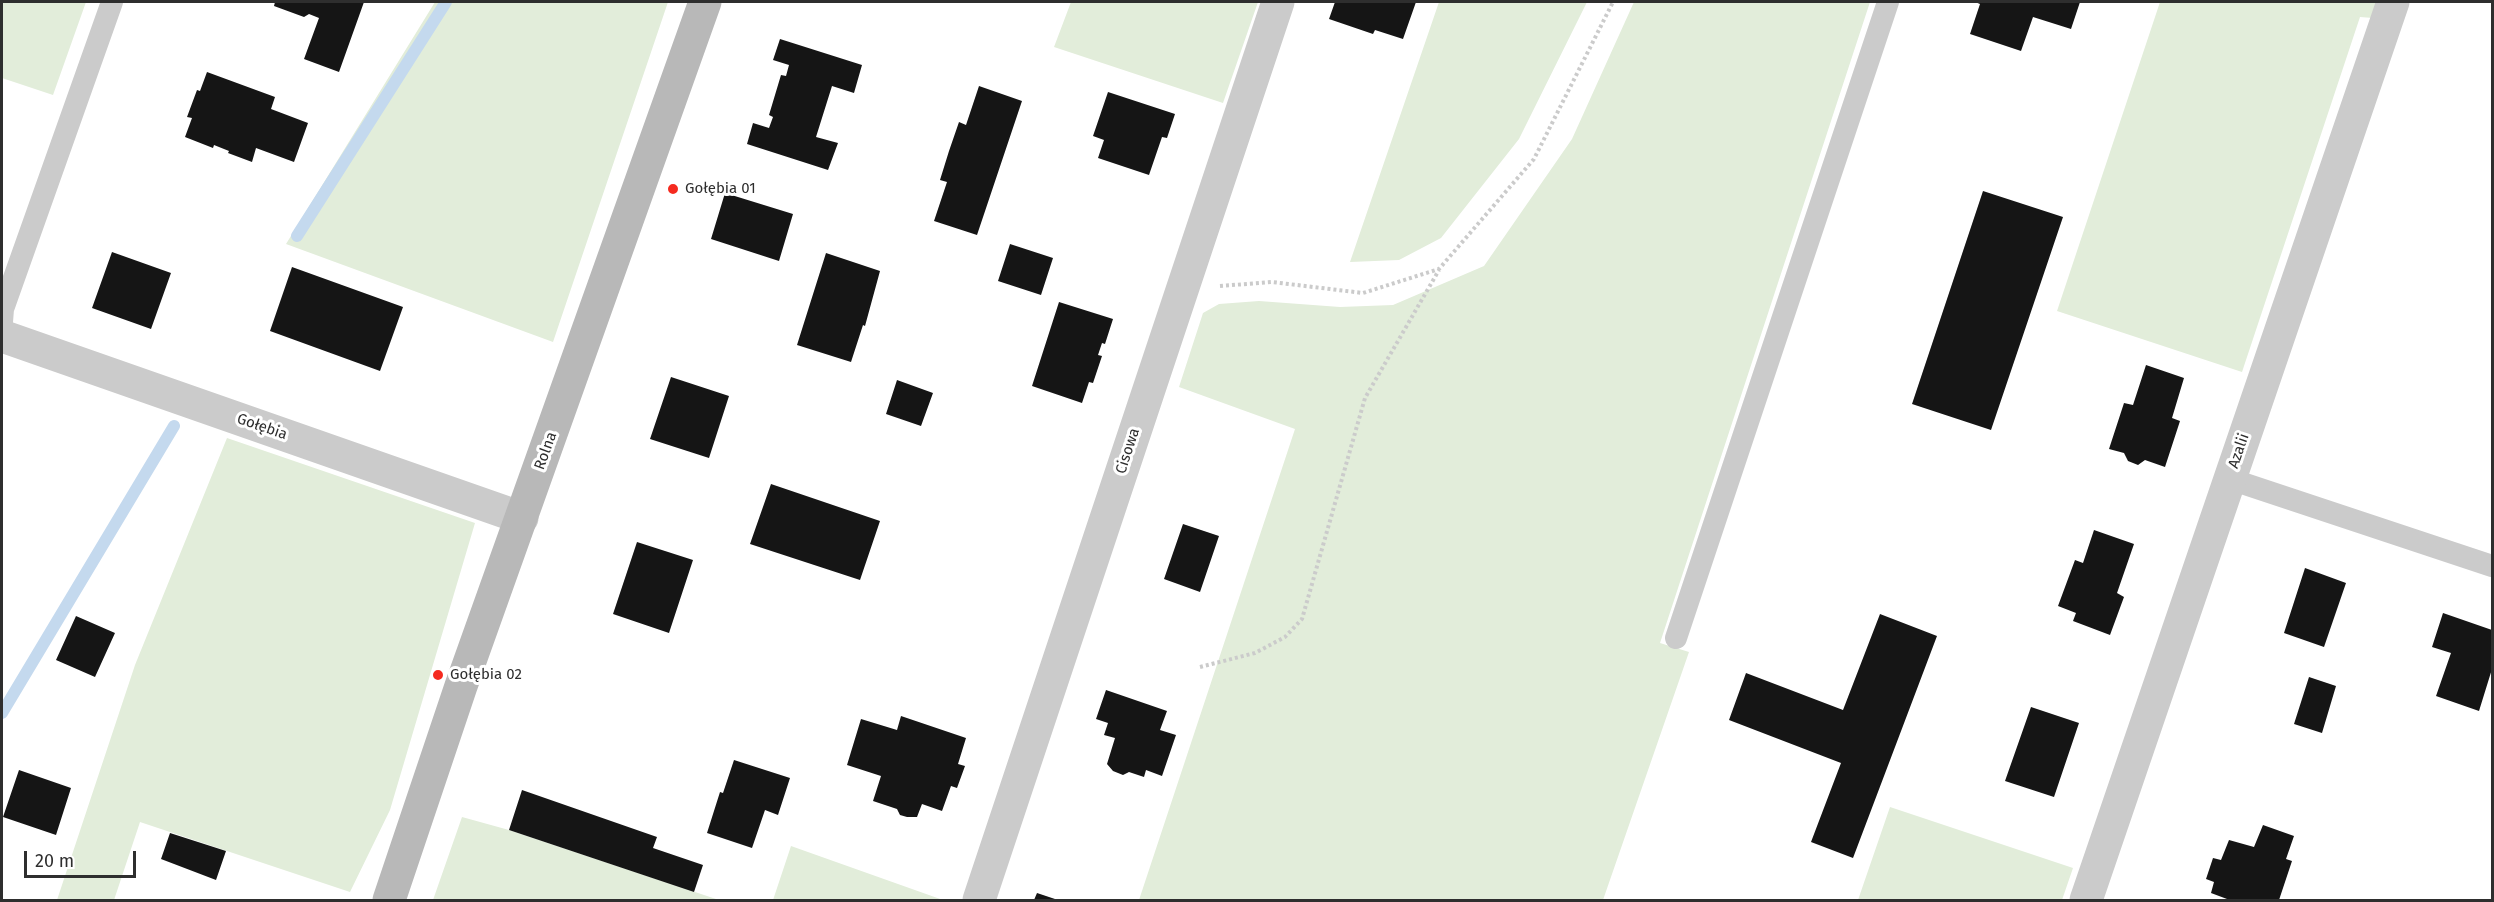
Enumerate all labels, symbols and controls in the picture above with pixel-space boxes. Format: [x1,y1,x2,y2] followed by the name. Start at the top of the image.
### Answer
[685,180,756,198] place label: Gołębia 01
[666,182,680,196] marker: Gołębia 01
[234,410,290,444] street label: Gołębia
[1112,426,1144,476] street label: Cisowa
[531,430,561,472] street label: Rolna
[2225,431,2253,471] street label: Azalii
[450,666,522,684] place label: Gołębia 02
[431,668,445,682] marker: Gołębia 02
[27,839,140,877] scale bar
[35,850,74,872] text: 20 m

